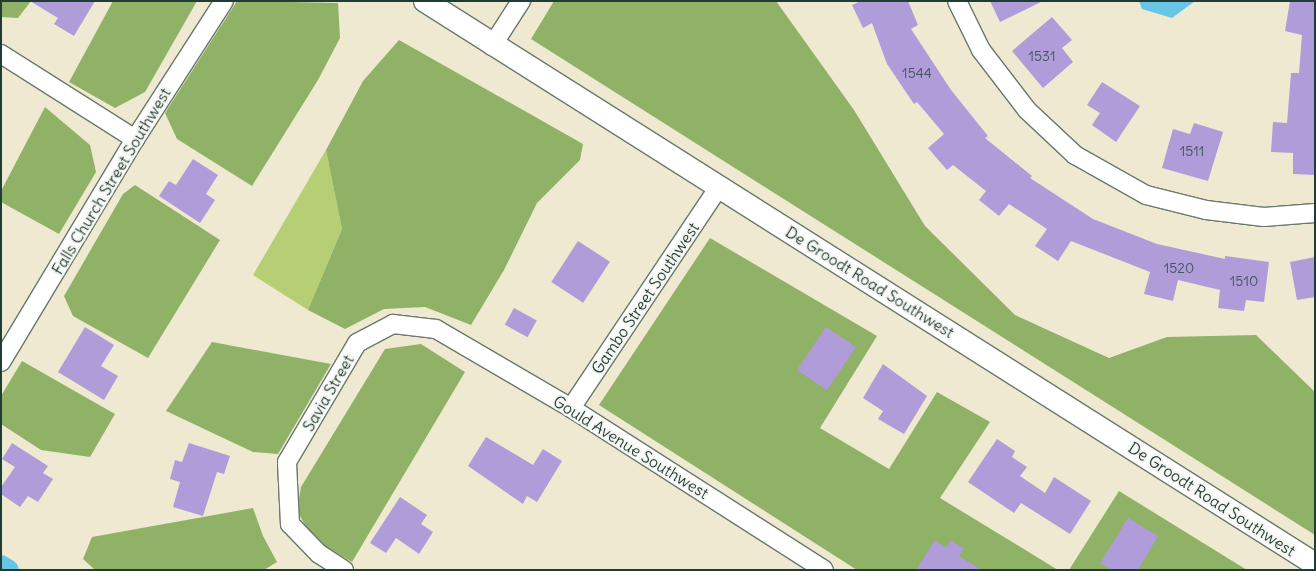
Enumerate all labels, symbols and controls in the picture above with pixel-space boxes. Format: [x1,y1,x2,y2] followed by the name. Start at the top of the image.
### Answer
[1029,48,1055,64] house number: 1531
[902,65,932,81] house number: 1544
[48,84,174,278] street label: Falls Church Street Southwest
[1180,143,1204,159] house number: 1511
[587,219,703,377] street label: Gambo Street Southwest
[782,222,958,342] street label: De Groodt Road Southwest
[1164,260,1194,276] house number: 1520
[1230,273,1258,289] house number: 1510
[298,351,358,435] street label: Savia Street
[550,391,712,503] street label: Gould Avenue Southwest
[1125,438,1299,560] street label: De Groodt Road Southwest

